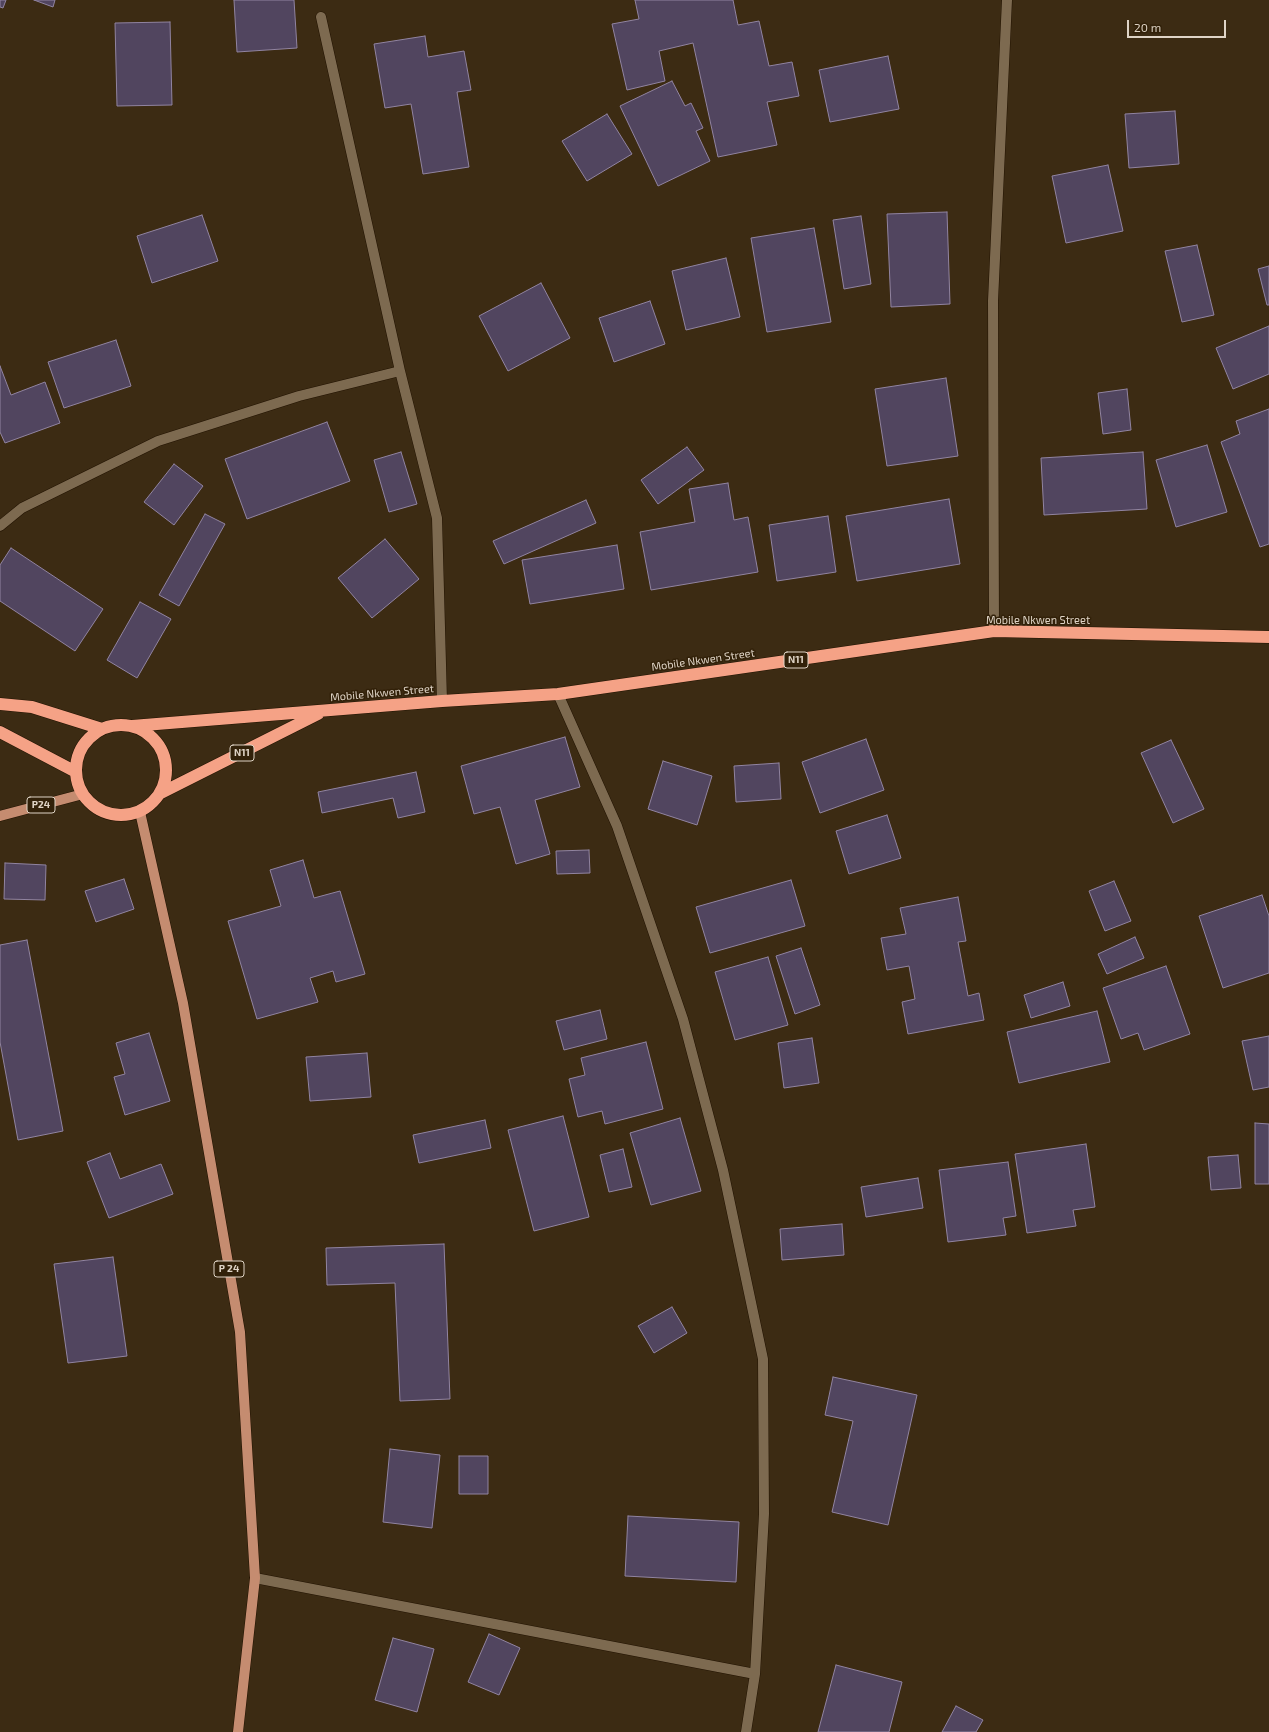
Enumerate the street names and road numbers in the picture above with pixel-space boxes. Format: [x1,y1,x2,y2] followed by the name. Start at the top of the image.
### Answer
[986,613,1090,627] street label: Mobile Nkwen Street
[650,646,756,674] street label: Mobile Nkwen Street
[784,652,808,668] road number: N11
[330,682,434,704] street label: Mobile Nkwen Street
[230,745,254,761] road number: N11
[27,797,55,813] road number: P24
[214,1261,244,1277] road number: P 24

